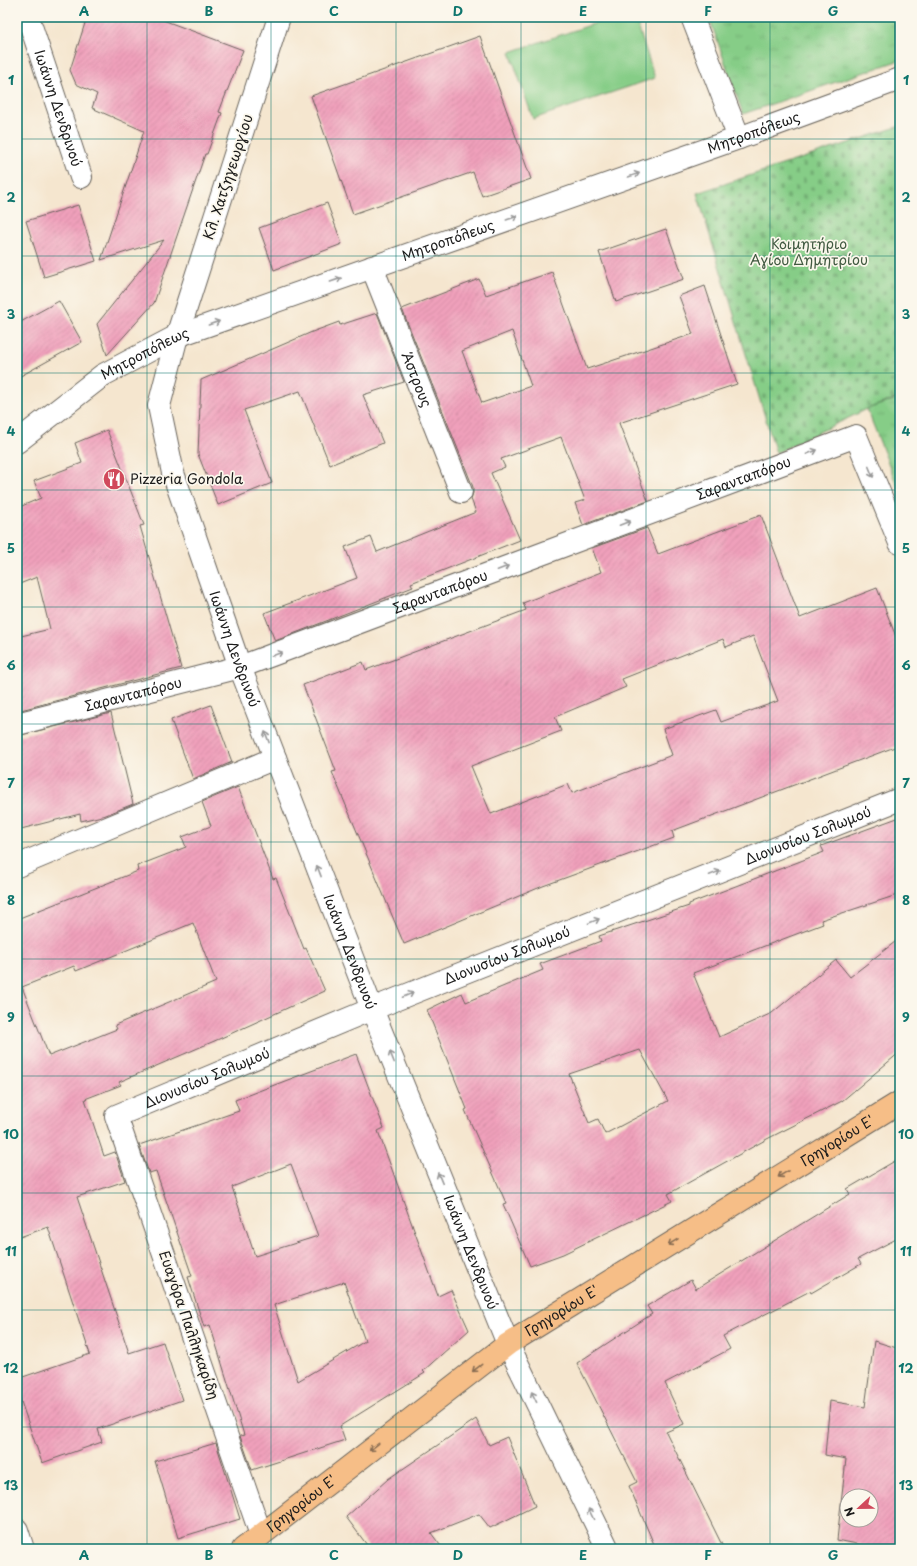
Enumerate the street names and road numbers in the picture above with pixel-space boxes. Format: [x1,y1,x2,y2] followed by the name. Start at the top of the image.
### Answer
[30,47,88,169] street label: Ιωάννη Δενδρινού
[704,106,802,158] street label: Μητροπόλεως
[197,111,258,242] street label: Κλ. Χατζηγεωργίου
[399,214,497,266] street label: Μητροπόλεως
[97,322,191,385] street label: Μητροπόλεως
[397,349,437,410] street label: Άστρους
[693,450,794,505] street label: Σαρανταπόρου
[390,564,490,619] street label: Σαρανταπόρου
[204,588,265,710] street label: Ιωάννη Δενδρινού
[82,671,184,716] street label: Σαρανταπόρου
[741,801,874,870] street label: Διονυσίου Σολωμού
[319,891,382,1012] street label: Ιωάννη Δενδρινού
[440,920,573,989] street label: Διονυσίου Σολωμού
[141,1042,273,1113] street label: Διονυσίου Σολωμού
[796,1109,878,1171] street label: Γρηγορίου Ε'
[439,1192,504,1313] street label: Ιωάννη Δενδρινού
[154,1248,225,1402] street label: Ευαγόρα Παλληκαρίδη
[520,1280,602,1341] street label: Γρηγορίου Ε'
[262,1469,341,1537] street label: Γρηγορίου Ε'

